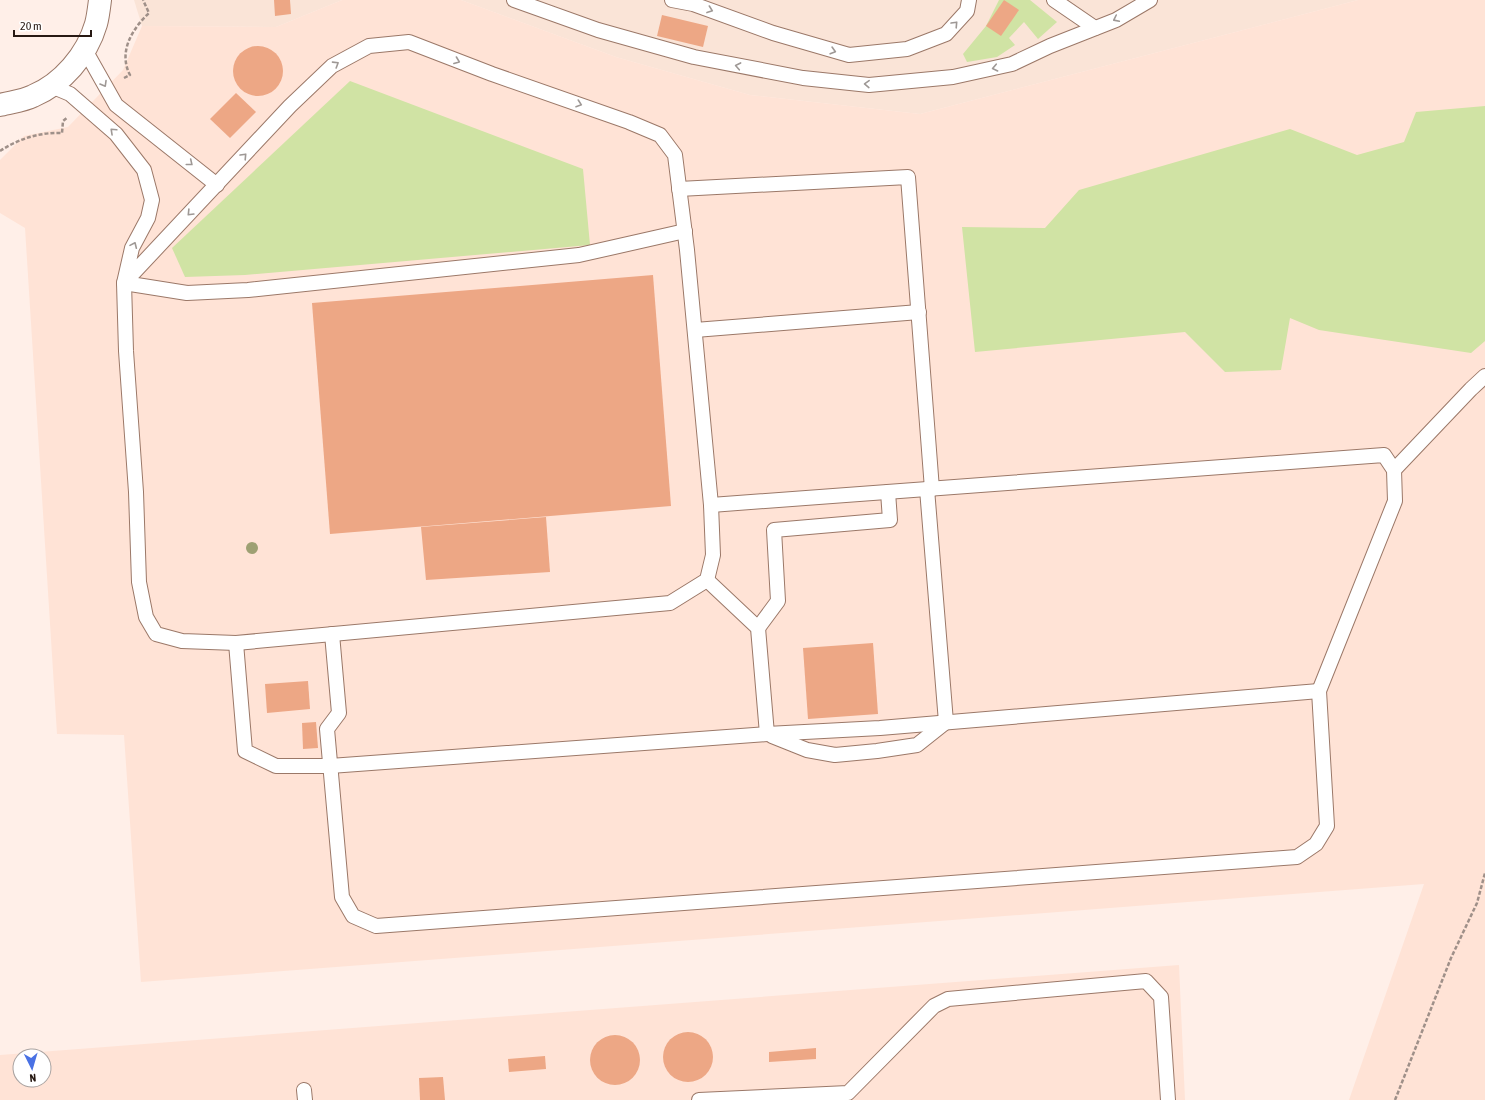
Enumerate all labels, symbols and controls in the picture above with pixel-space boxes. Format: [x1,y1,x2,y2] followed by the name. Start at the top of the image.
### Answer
[706,6,713,14] one-way arrow
[14,12,91,38] scale bar
[1112,14,1120,22] one-way arrow
[20,19,42,33] text: 20 m
[950,21,958,29] one-way arrow
[830,46,837,55] one-way arrow
[453,56,460,64] one-way arrow
[331,62,338,69] one-way arrow
[735,62,741,70] one-way arrow
[992,63,999,71] one-way arrow
[100,80,107,87] one-way arrow
[864,80,870,88] one-way arrow
[576,100,583,108] one-way arrow
[110,129,118,136] one-way arrow
[239,153,247,161] one-way arrow
[185,158,192,165] one-way arrow
[188,208,195,216] one-way arrow
[129,242,137,250] one-way arrow
[12,1048,52,1088] north arrow
[29,1072,37,1084] text: N

